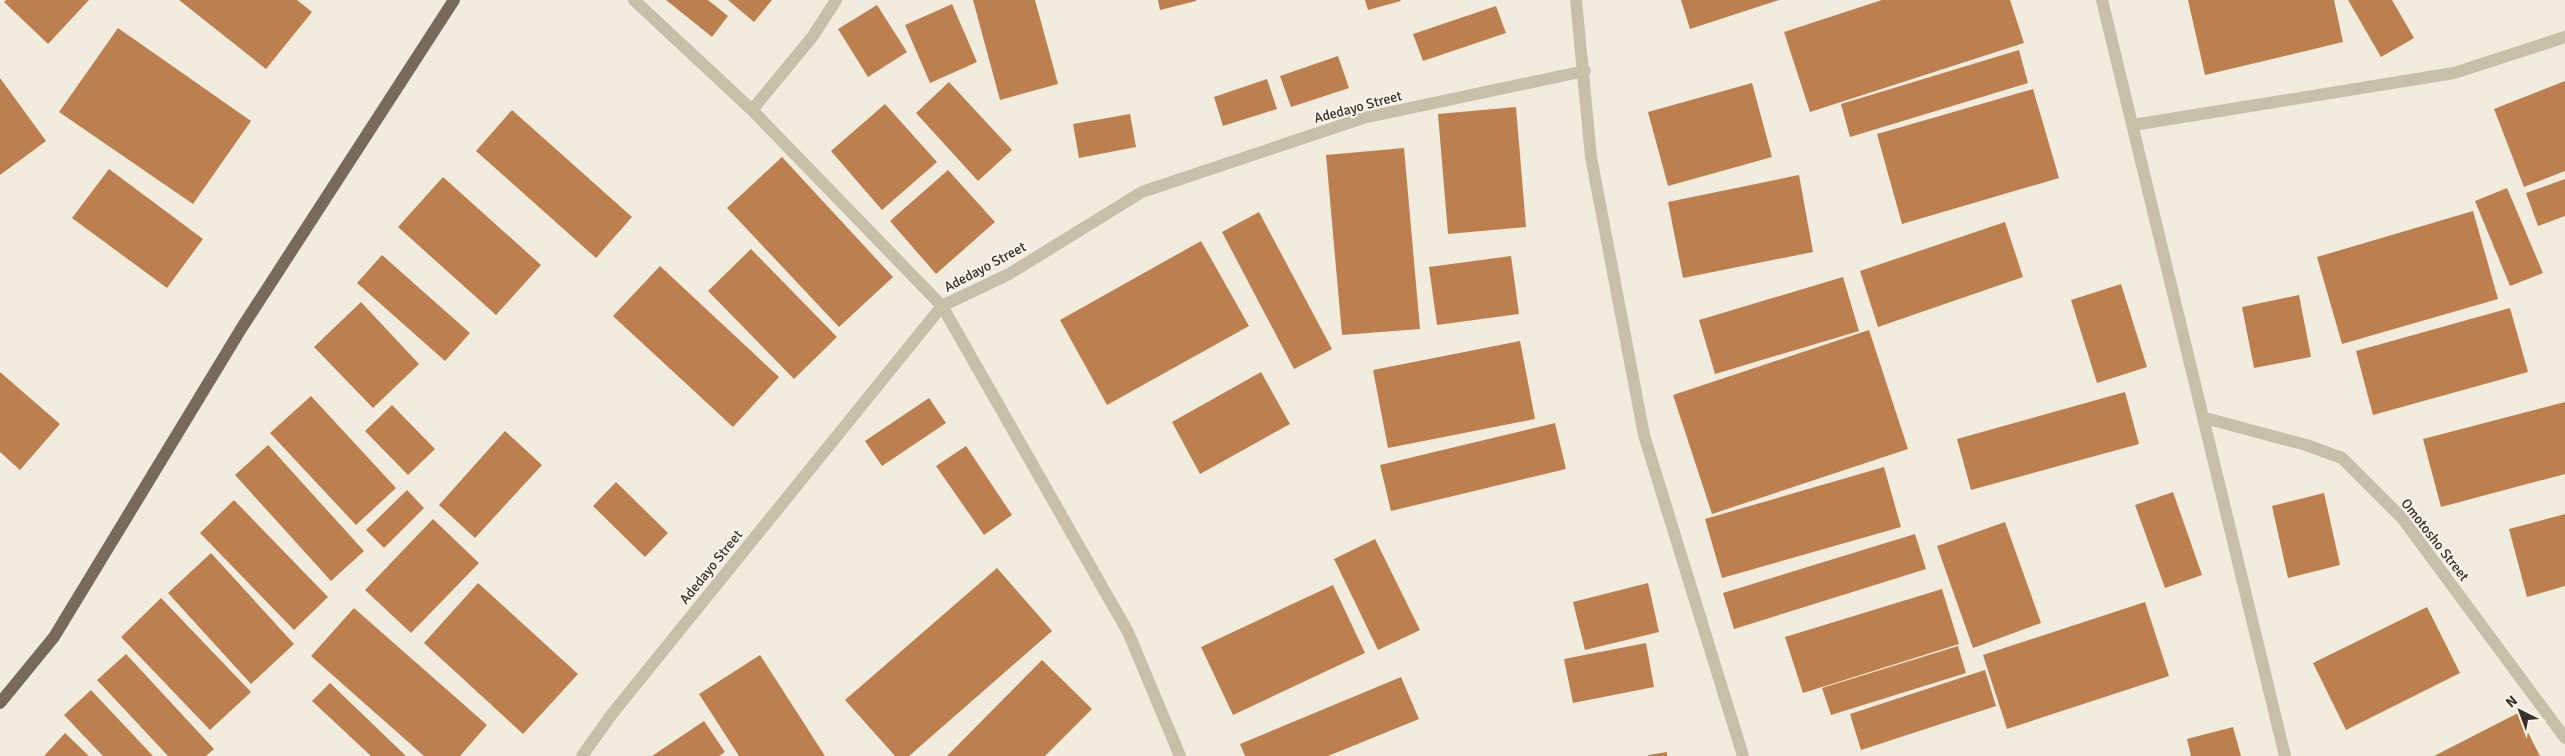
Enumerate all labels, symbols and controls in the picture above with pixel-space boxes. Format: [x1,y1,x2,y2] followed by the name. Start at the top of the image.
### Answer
[1312,87,1404,127] street label: Adedayo Street
[941,238,1029,296] street label: Adedayo Street
[2397,495,2473,585] street label: Omotosho Street
[676,526,746,607] street label: Adedayo Street
[2495,686,2545,736] north arrow
[2502,692,2521,711] text: N

